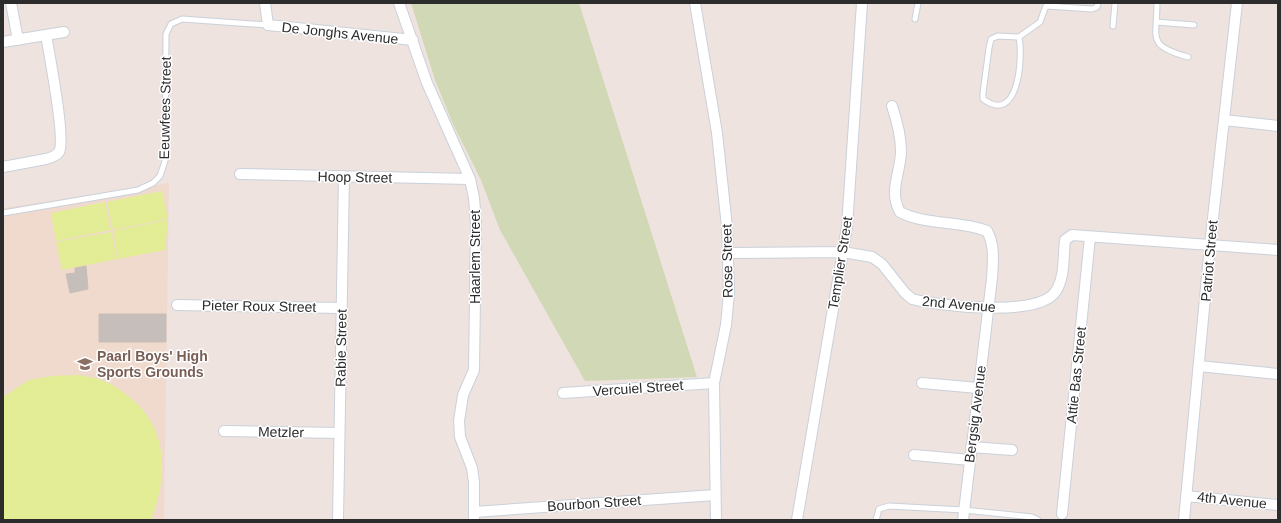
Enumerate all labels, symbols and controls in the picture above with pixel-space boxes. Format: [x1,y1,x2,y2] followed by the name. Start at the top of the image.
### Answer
[281,19,399,47] street label: De Jonghs Avenue
[156,56,174,159] street label: Eeuwfees Street
[318,168,393,186] street label: Hoop Street
[467,210,483,304] street label: Haarlem Street
[825,215,855,311] street label: Templier Street
[1197,219,1221,302] street label: Patriot Street
[718,224,736,298] street label: Rose Street
[922,293,997,315] street label: 2nd Avenue
[202,297,316,315] street label: Pieter Roux Street
[332,309,350,387] street label: Rabie Street
[1063,326,1089,424] street label: Attie Bas Street
[97,348,208,380] place label: Paarl Boys' High Sports Grounds
[76,355,94,373] school or university icon: Paarl Boys' High Sports Grounds
[961,364,989,464] street label: Bergsig Avenue
[592,377,684,399] street label: Vercuiel Street
[258,424,304,440] street label: Metzler
[1196,488,1268,512] street label: 4th Avenue
[546,492,642,514] street label: Bourbon Street

